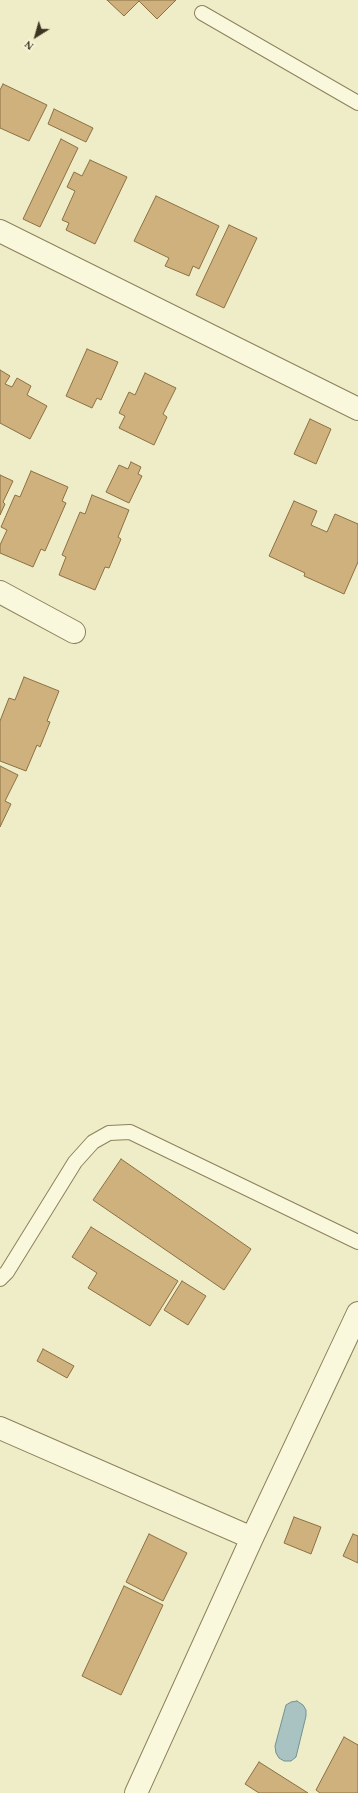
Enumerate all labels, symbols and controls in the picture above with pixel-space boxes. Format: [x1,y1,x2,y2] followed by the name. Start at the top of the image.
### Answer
[16,16,56,56] north arrow
[22,38,36,53] text: N

